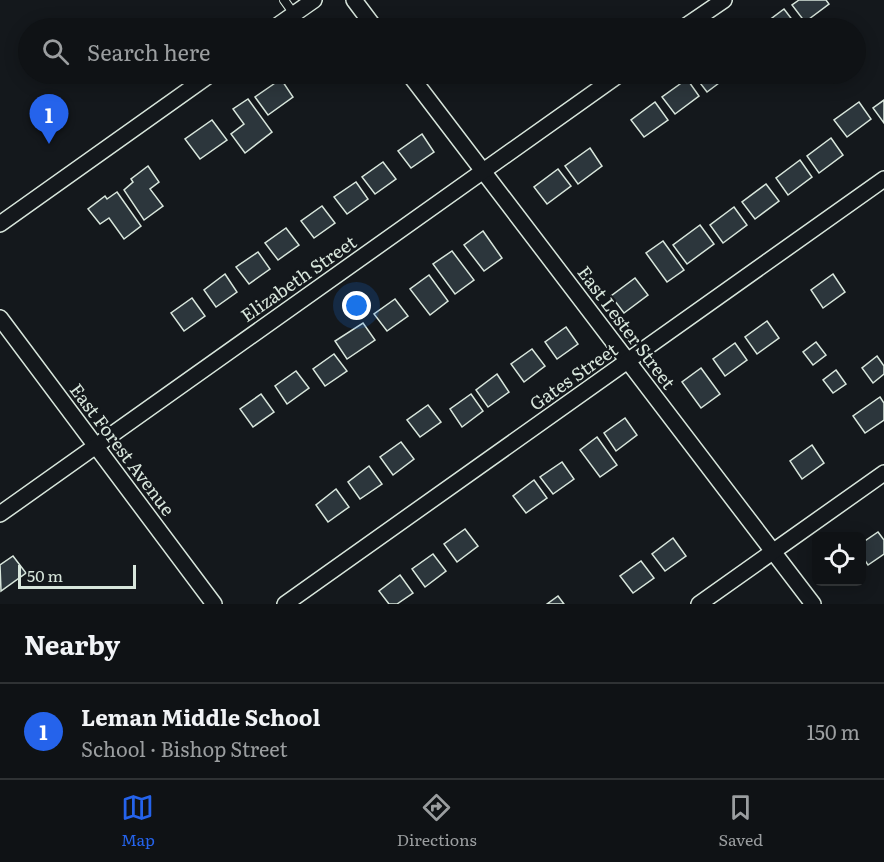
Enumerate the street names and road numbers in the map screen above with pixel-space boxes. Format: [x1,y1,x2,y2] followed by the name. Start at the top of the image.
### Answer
[235,228,362,328] street label: Elizabeth Street
[572,260,683,395] street label: East Lester Street
[523,335,623,416] street label: Gates Street
[64,377,182,521] street label: East Forest Avenue

